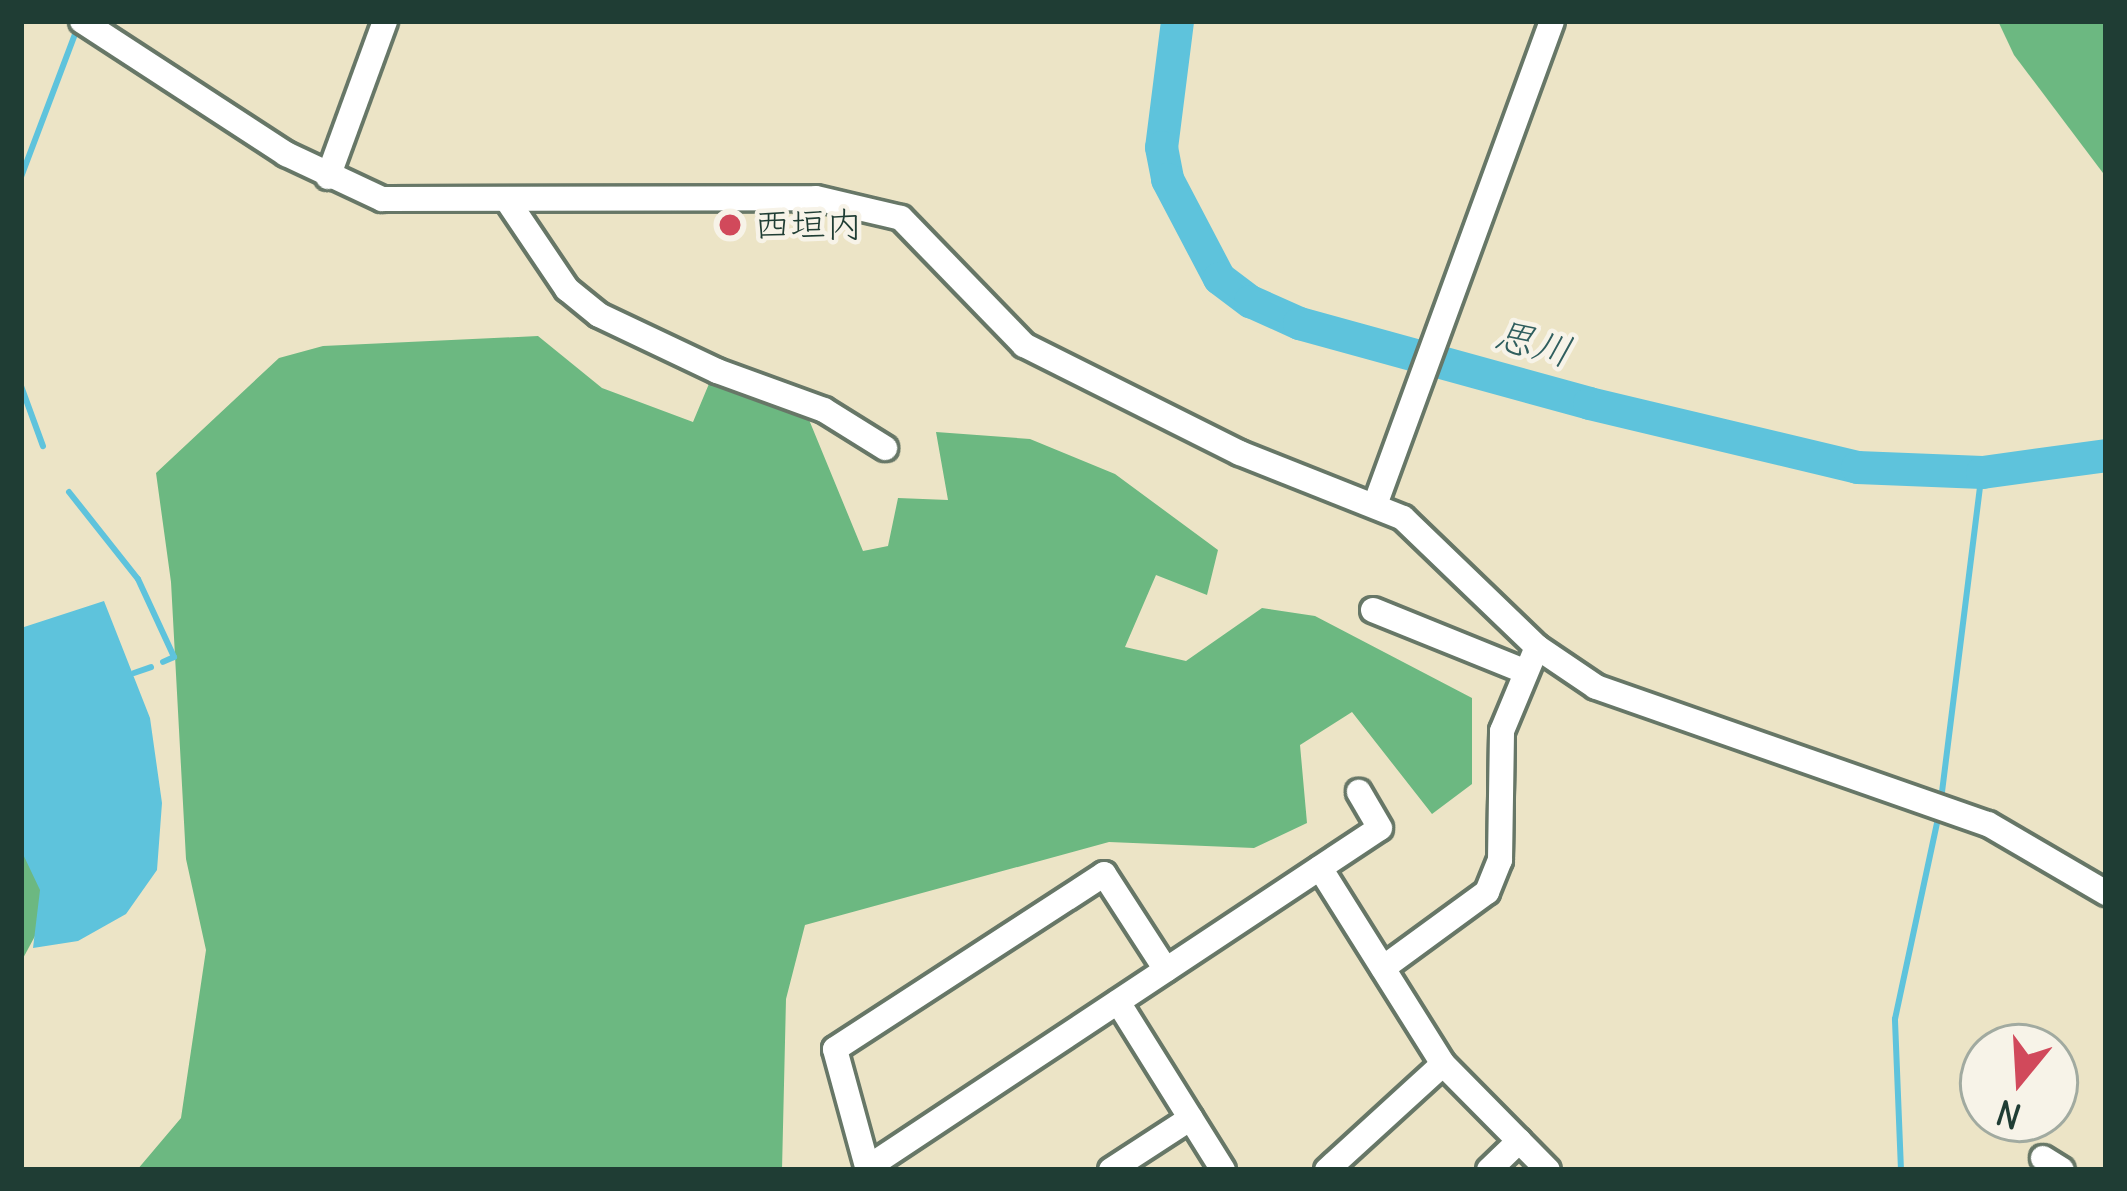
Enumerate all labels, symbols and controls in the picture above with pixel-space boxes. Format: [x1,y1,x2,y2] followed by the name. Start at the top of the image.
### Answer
[754,203,862,247] place label: 西垣内
[717,212,743,238] marker: 西垣内
[1489,311,1577,377] water label: 思川
[1959,1023,2079,1143] north arrow
[1991,1091,2026,1138] text: N

